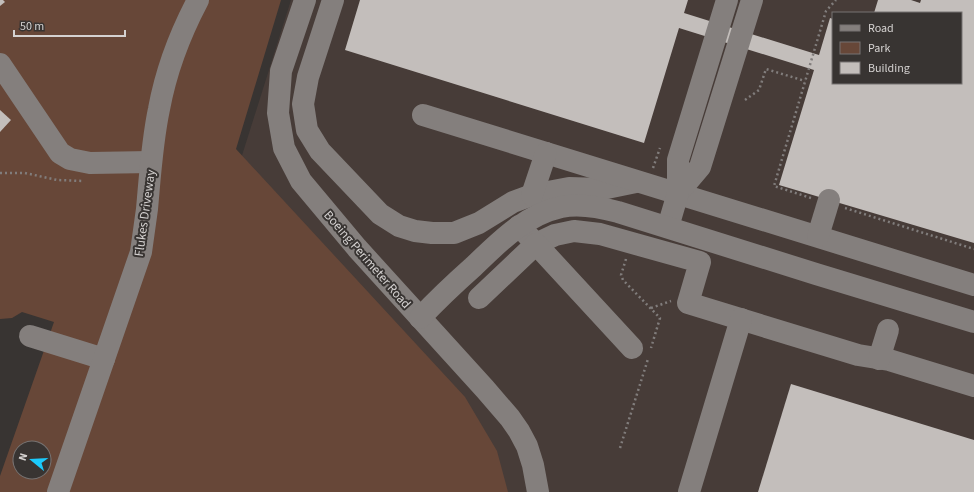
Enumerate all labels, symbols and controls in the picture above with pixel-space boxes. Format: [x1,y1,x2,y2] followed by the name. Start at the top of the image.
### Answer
[14,12,125,38] scale bar
[832,12,962,84] legend
[20,18,44,35] text: 50 m
[868,20,894,37] text: Road
[868,40,890,57] text: Park
[868,60,910,77] text: Building
[130,169,160,258] street label: Flukes Driveway
[320,207,415,313] street label: Boeing Perimeter Road
[12,440,52,480] north arrow
[15,451,31,463] text: N

